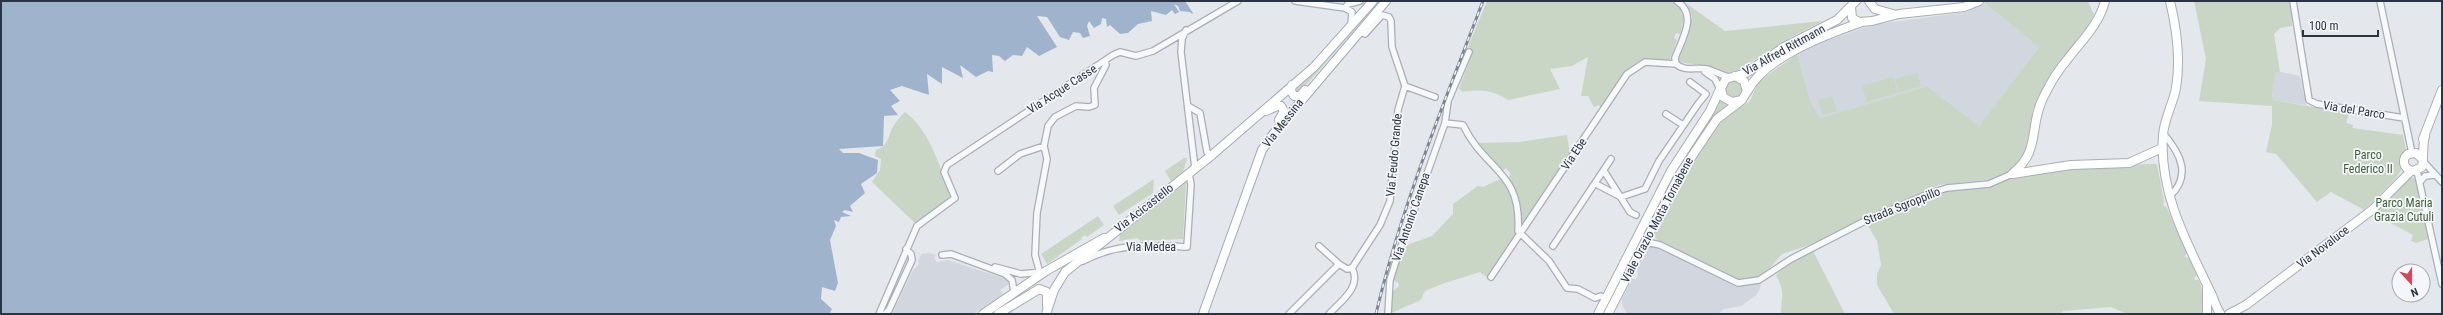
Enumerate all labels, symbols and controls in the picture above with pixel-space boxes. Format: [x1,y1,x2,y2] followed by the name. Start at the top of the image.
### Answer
[2303,12,2378,38] scale bar
[2309,19,2339,33] text: 100 m
[1740,21,1828,78] street label: Via Alfred Rittmann
[1025,61,1100,117] street label: Via Acque Casse
[1260,96,1307,150] street label: Via Messina
[2322,98,2386,122] street label: Via del Parco
[1383,112,1405,197] street label: Via Feudo Grande
[1558,135,1590,173] street label: Via Ebe
[2343,148,2393,176] park label: Parco Federico II
[1618,155,1696,285] street label: Viale Orazio Motta Tornabene
[1389,170,1433,263] street label: Via Antonio Canepa
[1112,181,1176,235] street label: Via Acicastello
[1862,184,1942,228] street label: Strada Sgroppillo
[2374,196,2434,224] park label: Parco Maria Grazia Cutuli
[2294,223,2352,271] street label: Via Novaluce
[1126,240,1176,254] street label: Via Medea
[2391,263,2431,303] north arrow
[2409,285,2420,299] text: N

